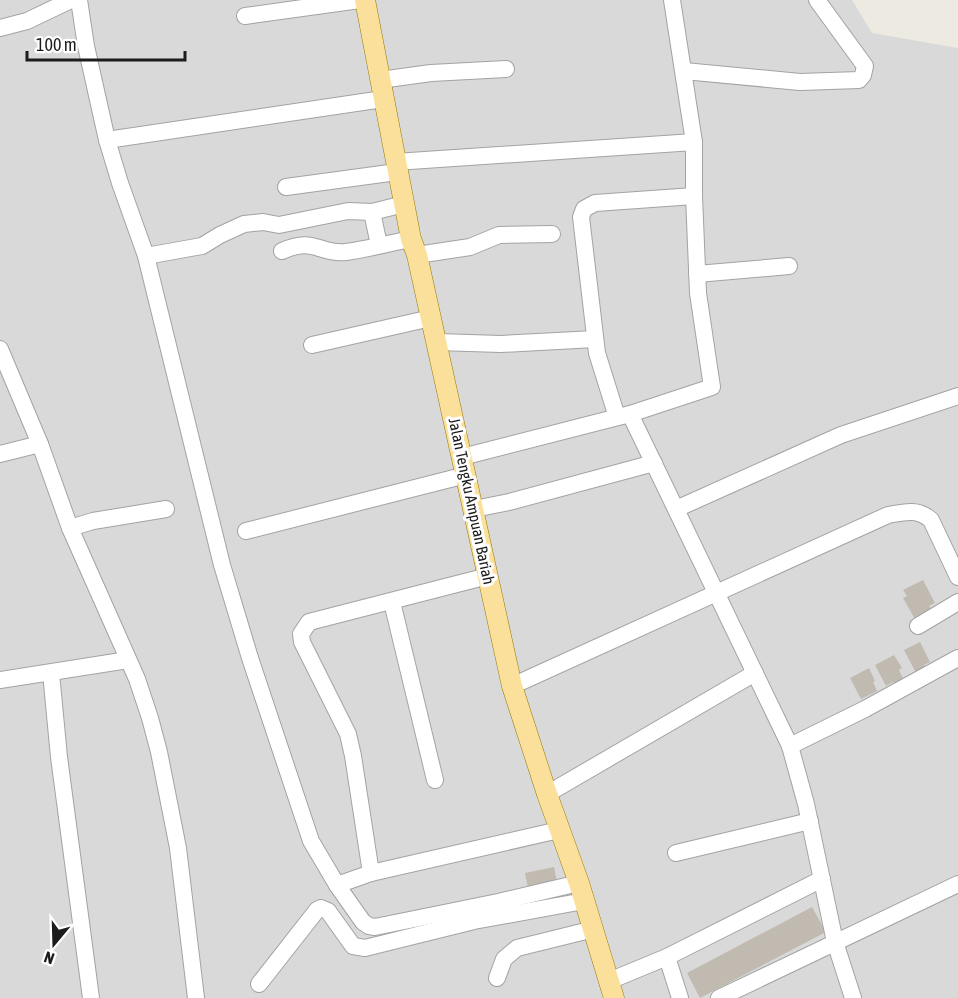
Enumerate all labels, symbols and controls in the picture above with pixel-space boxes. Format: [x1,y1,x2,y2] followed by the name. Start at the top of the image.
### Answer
[27,24,184,62] scale bar
[36,34,77,55] text: 100 m
[445,416,498,586] street label: Jalan Tengku Ampuan Bariah
[24,914,84,974] north arrow
[42,948,57,968] text: N

